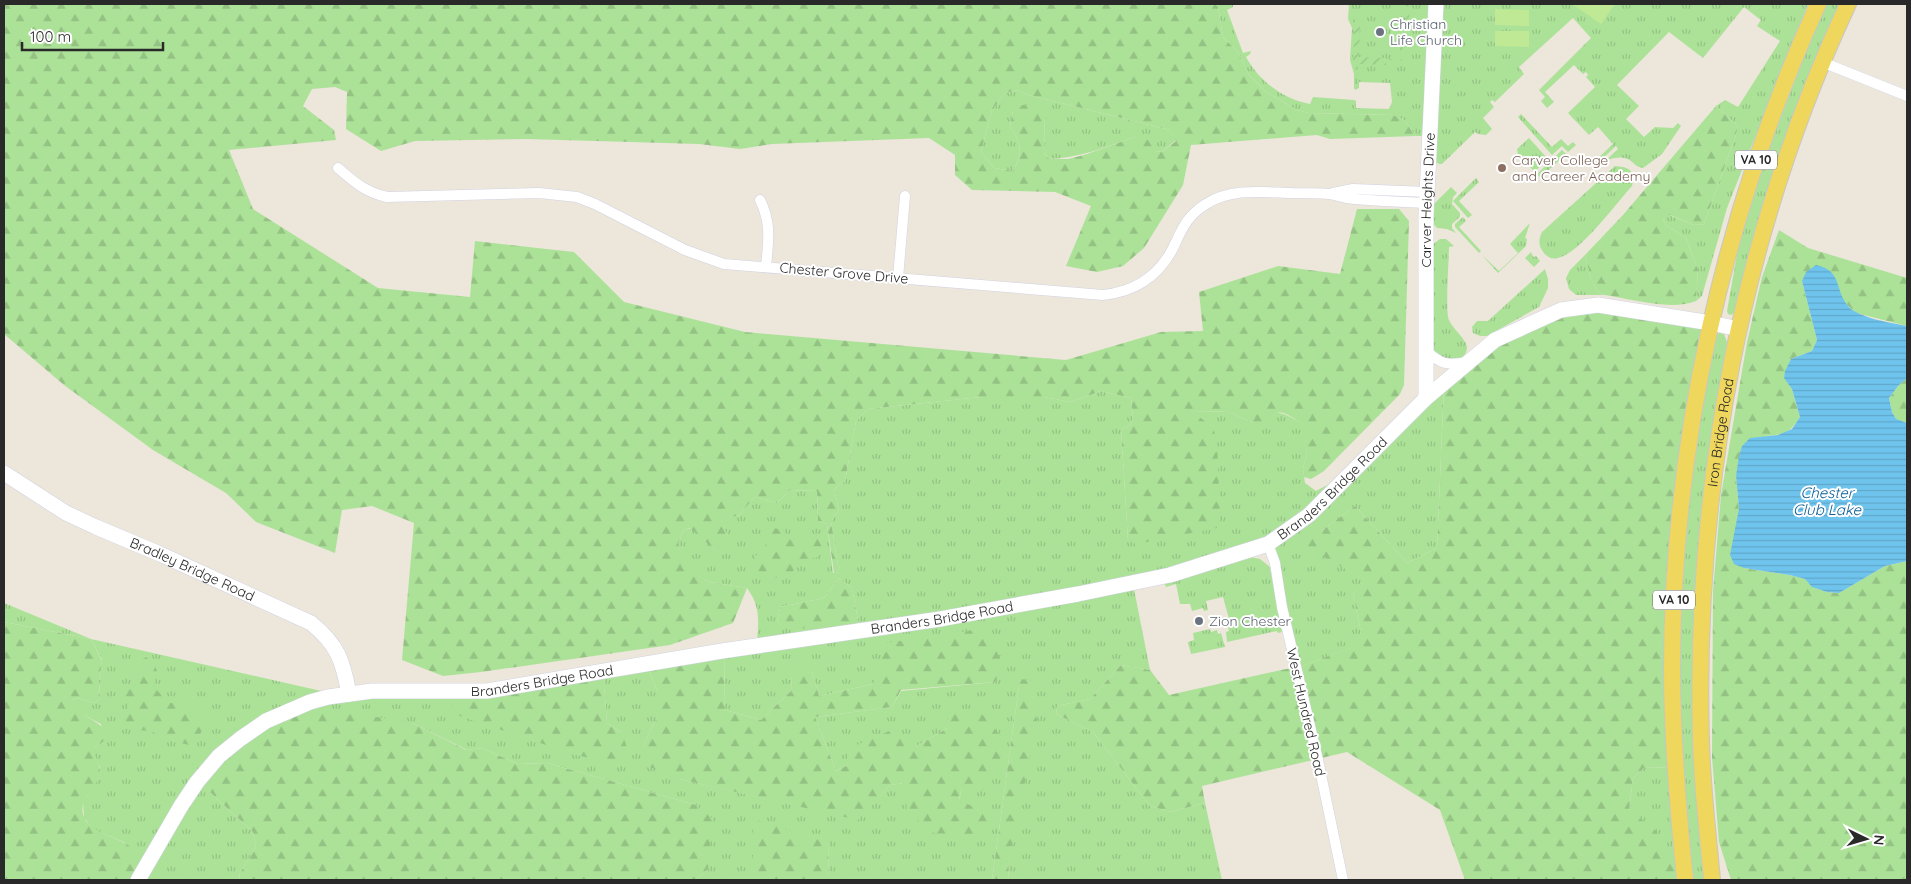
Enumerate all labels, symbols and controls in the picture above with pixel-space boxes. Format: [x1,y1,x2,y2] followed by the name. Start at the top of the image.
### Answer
[1390,15,1462,49] place label: Christian Life Church
[22,20,164,52] scale bar
[1374,26,1386,38] marker: Christian Life Church
[30,27,71,46] text: 100 m
[1417,132,1439,268] street label: Carver Heights Drive
[1735,150,1777,170] road number: VA 10
[1512,151,1650,185] place label: Carver College and Career Academy
[1496,162,1508,174] marker: Carver College and Career Academy
[779,258,909,288] street label: Chester Grove Drive
[1703,377,1738,488] street label: Iron Bridge Road
[1274,433,1391,544] street label: Branders Bridge Road
[1793,483,1862,519] water label: Chester Club Lake
[127,533,258,605] street label: Bradley Bridge Road
[1653,590,1695,610] road number: VA 10
[870,597,1015,638] street label: Branders Bridge Road
[1209,612,1292,630] place label: Zion Chester
[1193,615,1205,627] marker: Zion Chester
[1282,646,1330,778] street label: West Hundred Road
[471,661,615,700] street label: Branders Bridge Road
[1841,814,1891,864] north arrow
[1870,834,1888,846] text: N

